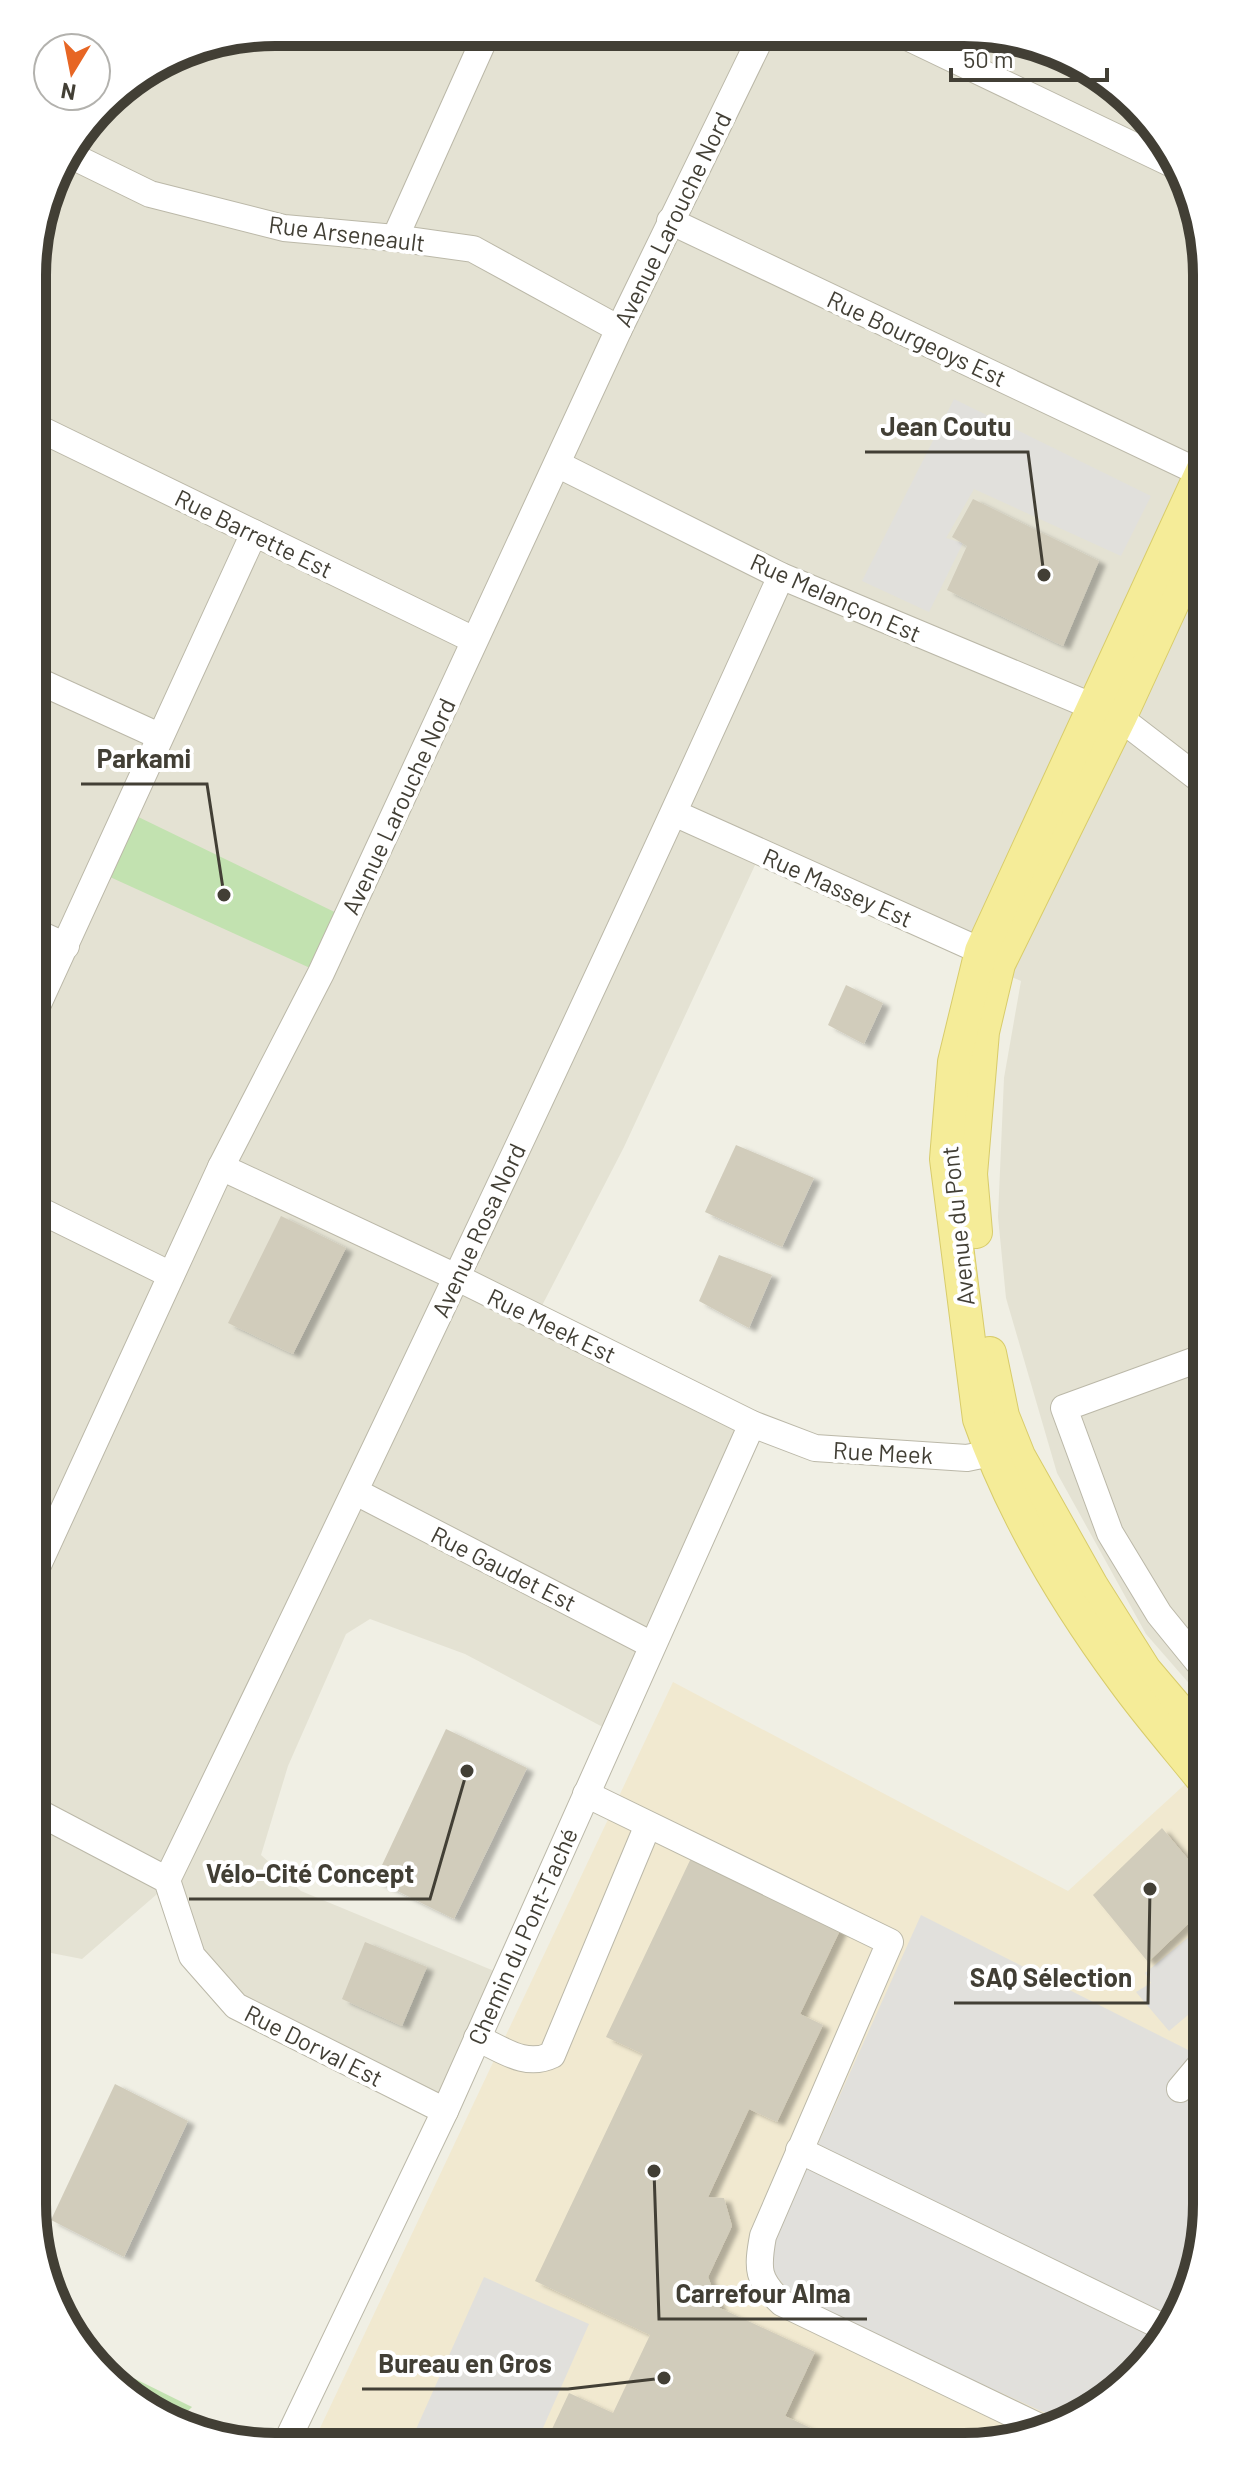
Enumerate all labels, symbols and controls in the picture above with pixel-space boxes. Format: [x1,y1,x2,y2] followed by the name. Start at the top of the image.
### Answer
[32,32,112,112] north arrow
[951,32,1107,82] scale bar
[963,44,1014,73] text: 50 m
[59,79,78,107] text: N
[607,107,737,331] street label: Avenue Larouche Nord
[267,209,427,257] street label: Rue Arseneault
[823,284,1011,392] street label: Rue Bourgeoys Est
[865,402,1028,452] callout: Jean Coutu
[881,410,1011,441] text: Jean Coutu
[170,482,338,584] street label: Rue Barrette Est
[746,546,926,648] street label: Rue Melançon Est
[335,693,461,919] street label: Avenue Larouche Nord
[81,734,207,784] callout: Parkami
[97,742,191,773] text: Parkami
[759,841,917,933] street label: Rue Massey Est
[425,1138,531,1322] street label: Avenue Rosa Nord
[934,1145,980,1307] street label: Avenue du Pont
[483,1281,621,1369] street label: Rue Meek Est
[832,1435,934,1469] street label: Rue Meek
[427,1519,581,1617] street label: Rue Gaudet Est
[461,1823,583,2049] street label: Chemin du Pont-Taché
[189,1849,430,1899] callout: Vélo-Cité Concept
[206,1857,414,1888] text: Vélo-Cité Concept
[954,1953,1148,2003] callout: SAQ Sélection
[970,1961,1132,1992] text: SAQ Sélection
[240,1998,388,2092] street label: Rue Dorval Est
[659,2269,867,2319] callout: Carrefour Alma
[675,2277,851,2308] text: Carrefour Alma
[362,2339,568,2389] callout: Bureau en Gros
[378,2347,552,2378] text: Bureau en Gros

